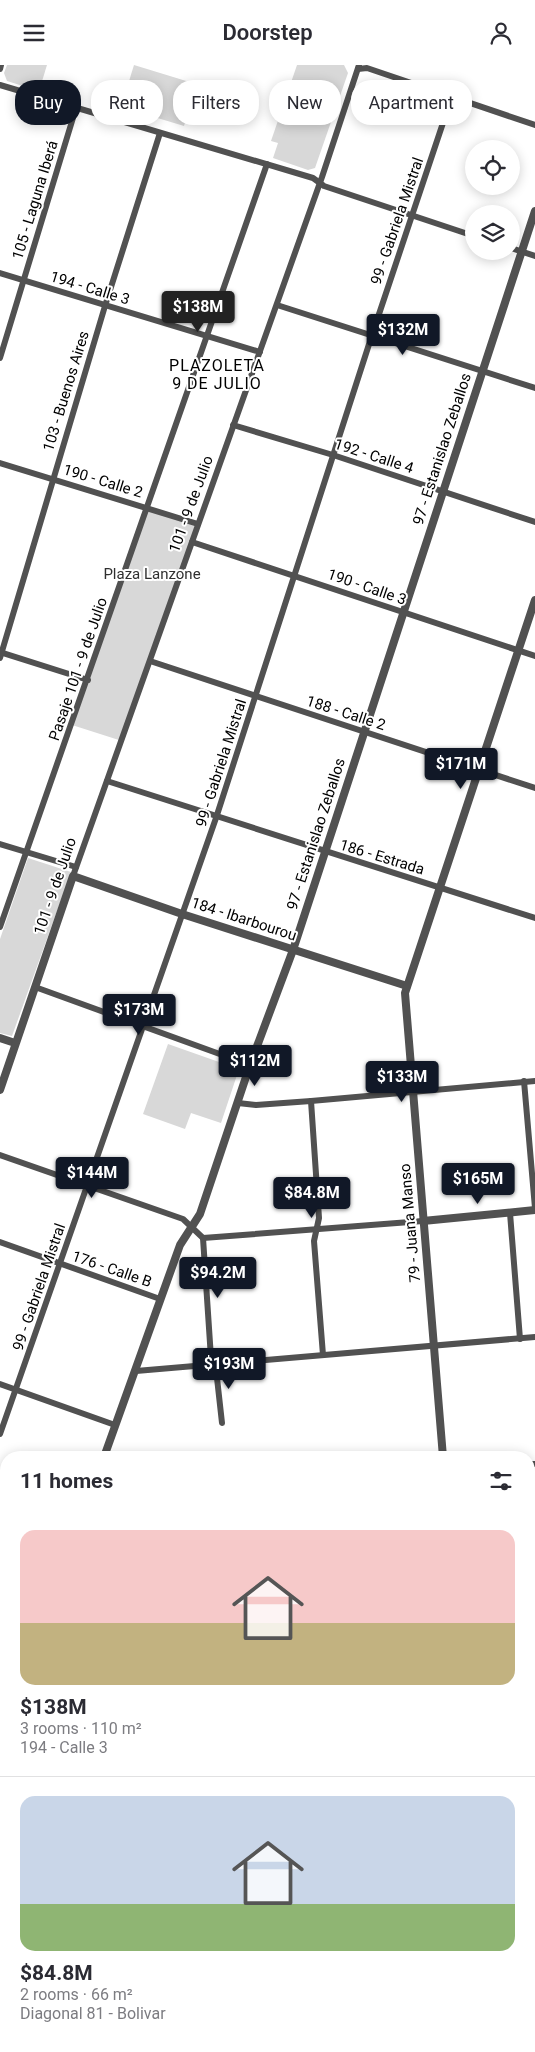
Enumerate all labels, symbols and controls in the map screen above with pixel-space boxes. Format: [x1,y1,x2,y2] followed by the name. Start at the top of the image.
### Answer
[20,19,48,47] icon: menu
[487,19,515,47] icon: person
[222,20,313,45] text: Doorstep
[15,80,81,125] chip: Buy
[91,80,163,125] chip: Rent
[173,80,259,125] chip: Filters
[269,80,341,125] chip: New
[351,80,472,125] chip: Apartment
[8,138,62,262] street label: 105 - Laguna Iberá
[465,140,520,260] map controls
[465,140,520,195] button: locate
[367,155,427,287] street label: 99 - Gabriela Mistral
[465,205,520,260] button: layers
[48,267,132,309] street label: 194 - Calle 3
[163,291,233,333] pin: $138M
[173,297,223,316] text: $138M
[368,313,438,356] pin: $132M
[378,320,428,339] text: $132M
[39,329,93,453] street label: 103 - Buenos Aires
[169,356,265,393] district label: PLAZOLETA 9 DE JULIO
[409,371,475,527] street label: 97 - Estanislao Zeballos
[332,435,416,477] street label: 192 - Calle 4
[165,453,217,555] street label: 101 - 9 de Julio
[61,460,145,502] street label: 190 - Calle 2
[103,565,201,583] park label: Plaza Lanzone
[325,565,409,609] street label: 190 - Calle 3
[45,595,111,743] street label: Pasaje 101 - 9 de Julio
[304,692,388,734] street label: 188 - Calle 2
[192,697,250,829] street label: 99 - Gabriela Mistral
[426,747,496,790] pin: $171M
[436,754,486,773] text: $171M
[283,756,349,912] street label: 97 - Estanislao Zeballos
[30,835,80,937] street label: 101 - 9 de Julio
[337,836,427,878] street label: 186 - Estrada
[189,894,299,944] street label: 184 - Ibarbourou
[104,993,174,1036] pin: $173M
[114,1000,164,1019] text: $173M
[220,1045,290,1087] pin: $112M
[230,1051,280,1070] text: $112M
[367,1061,437,1103] pin: $133M
[377,1067,427,1086] text: $133M
[57,1157,127,1199] pin: $144M
[67,1163,117,1182] text: $144M
[396,1163,424,1283] street label: 79 - Juana Manso
[443,1163,513,1205] pin: $165M
[453,1169,503,1188] text: $165M
[271,1177,353,1219] pin: $84.8M
[284,1183,340,1202] text: $84.8M
[9,1221,69,1353] street label: 99 - Gabriela Mistral
[70,1247,154,1291] street label: 176 - Calle B
[177,1257,259,1299] pin: $94.2M
[190,1263,246,1282] text: $94.2M
[194,1347,264,1390] pin: $193M
[204,1354,254,1373] text: $193M
[487,1467,515,1495] icon: filters
[20,1469,113,1493] text: 11 homes
[223,1563,313,1653] icon: home
[20,1695,87,1719] text: $138M
[20,1719,142,1738] text: 3 rooms · 110 m²
[20,1738,108,1757] text: 194 - Calle 3
[223,1828,313,1918] icon: home
[20,1961,93,1985] text: $84.8M
[20,1985,133,2004] text: 2 rooms · 66 m²
[20,2004,166,2023] text: Diagonal 81 - Bolivar

